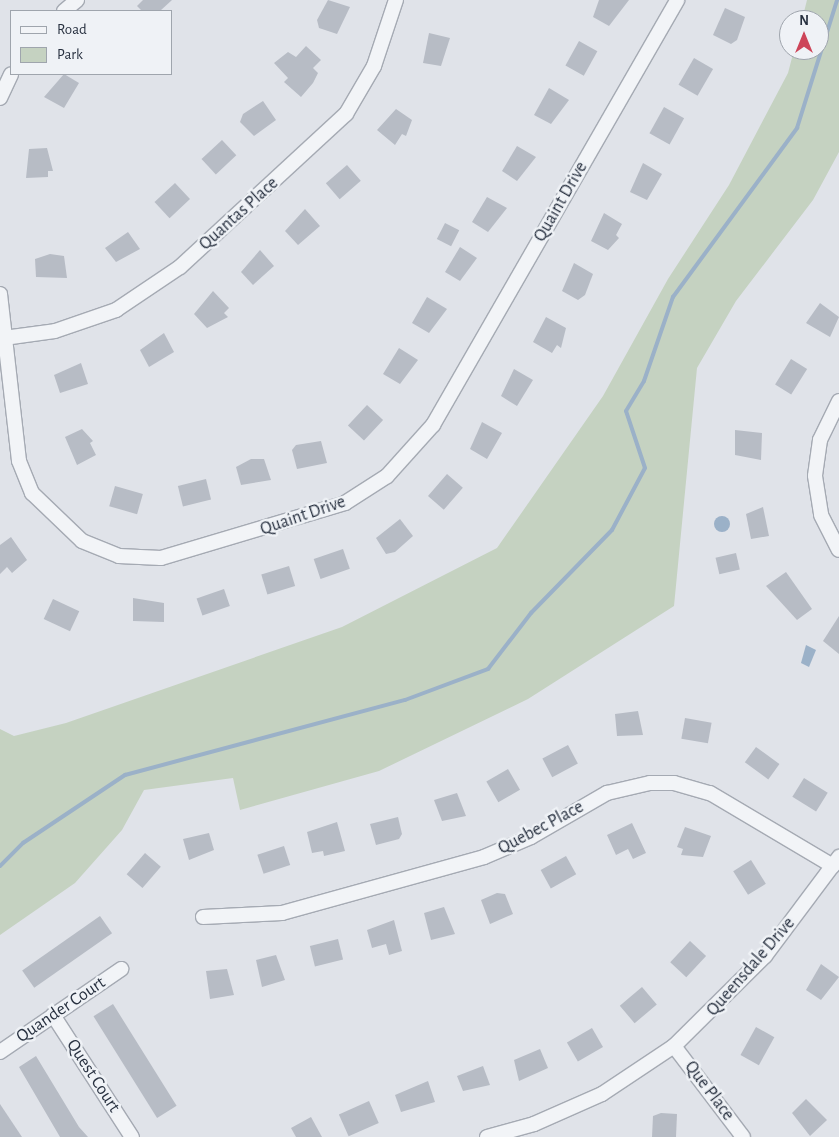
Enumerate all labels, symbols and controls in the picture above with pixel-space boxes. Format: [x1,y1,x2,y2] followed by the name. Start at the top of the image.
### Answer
[10,10,172,75] legend
[779,10,829,60] north arrow
[799,14,809,28] text: N
[57,22,87,37] text: Road
[57,47,83,62] text: Park
[529,158,593,246] street label: Quaint Drive
[195,173,283,255] street label: Quantas Place
[258,491,348,541] street label: Quaint Drive
[495,796,587,860] street label: Quebec Place
[702,913,800,1021] street label: Queensdale Drive
[12,972,110,1048] street label: Quander Court
[61,1035,125,1117] street label: Quest Court
[680,1057,738,1125] street label: Que Place

